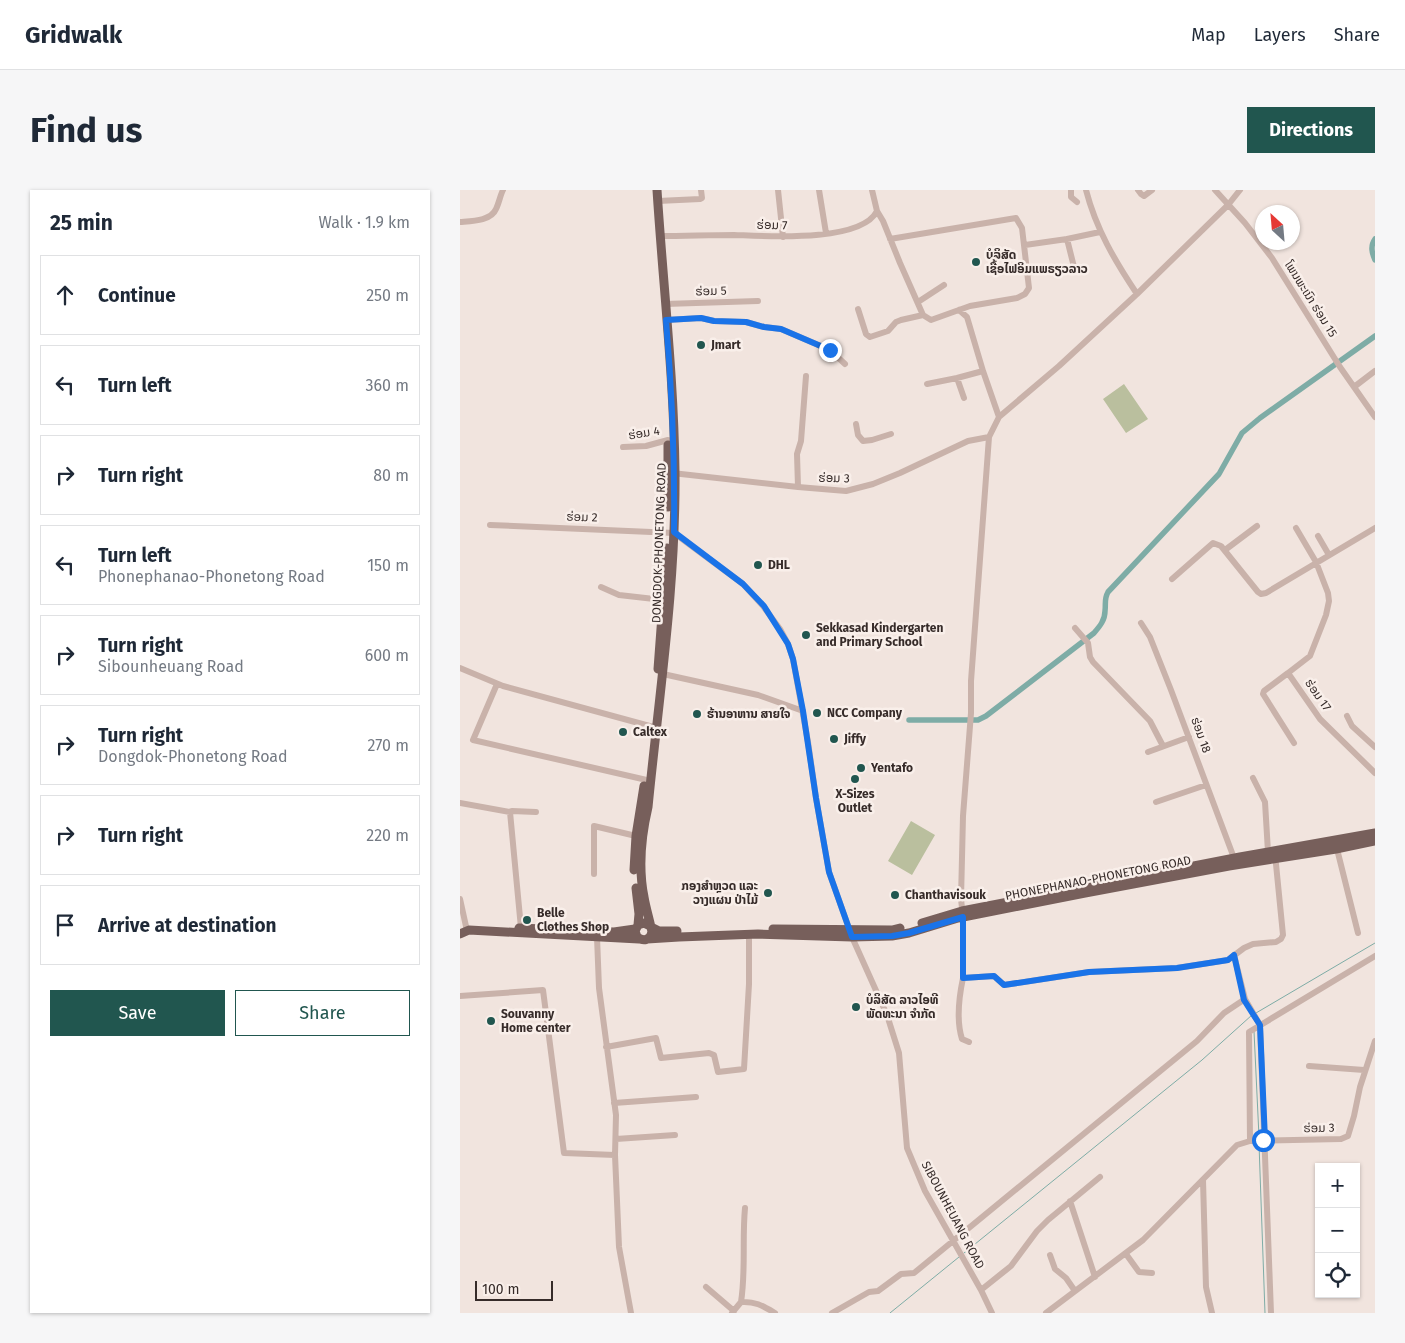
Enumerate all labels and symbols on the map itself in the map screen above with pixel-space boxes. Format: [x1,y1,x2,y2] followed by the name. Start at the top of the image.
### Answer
[1255,205,1300,250] north arrow
[757,218,787,232] street label: ຮ່ອມ 7
[986,248,1088,277] place label: ບໍລິສັດ ເຊື້ອໄຟອິມແພຣຽວລາວ
[970,256,982,268] marker: ບໍລິສັດ ເຊື້ອໄຟອິມແພຣຽວລາວ
[1281,257,1340,340] street label: ໂພນພະເນົາ ຮ່ອມ 15
[695,283,727,299] street label: ຮ່ອມ 5
[710,338,741,352] place label: Jmart
[695,339,707,351] marker: Jmart
[819,339,842,362] route end
[627,424,661,442] street label: ຮ່ອມ 4
[649,462,669,623] street label: DONGDOK-PHONETONG ROAD
[818,471,850,485] street label: ຮ່ອມ 3
[566,509,598,525] street label: ຮ່ອມ 2
[768,558,790,572] place label: DHL
[752,559,764,571] marker: DHL
[816,621,943,649] place label: Sekkasad Kindergarten and Primary School
[800,629,812,641] marker: Sekkasad Kindergarten and Primary School
[1302,676,1334,714] street label: ຮ່ອມ 17
[827,706,903,720] place label: NCC Company
[707,707,791,721] place label: ຮ້ານອາຫານ ສາຍໃຈ
[811,707,823,719] marker: NCC Company
[691,708,703,720] marker: ຮ້ານອາຫານ ສາຍໃຈ
[1188,715,1214,755] street label: ຮ່ອມ 18
[633,725,668,739] place label: Caltex
[617,726,629,738] marker: Caltex
[843,732,867,746] place label: Jiffy
[828,733,840,745] marker: Jiffy
[870,761,913,775] place label: Yentafo
[855,762,867,774] marker: Yentafo
[849,773,861,785] marker: X-Sizes Outlet
[834,787,875,815] place label: X-Sizes Outlet
[1004,853,1192,903] street label: PHONEPHANAO-PHONETONG ROAD
[681,879,758,907] place label: ກອງສໍາຫຼວດ ແລະ ວາງແຜນ ປ່າໄມ້
[762,887,774,899] marker: ກອງສໍາຫຼວດ ແລະ ວາງແຜນ ປ່າໄມ້
[905,888,986,902] place label: Chanthavisouk
[889,889,901,901] marker: Chanthavisouk
[537,906,609,934] place label: Belle Clothes Shop
[521,914,533,926] marker: Belle Clothes Shop
[866,993,938,1021] place label: ບໍລິສັດ ລາວໄອທີ ພັດທະນາ ຈຳກັດ
[850,1001,862,1013] marker: ບໍລິສັດ ລາວໄອທີ ພັດທະນາ ຈຳກັດ
[501,1007,571,1035] place label: Souvanny Home center
[485,1015,497,1027] marker: Souvanny Home center
[1303,1121,1335,1135] street label: ຮ່ອມ 3
[1252,1129,1275,1152] route start
[919,1159,987,1271] street label: SIBOUNHEUANG ROAD
[475,1278,552,1301] scale bar

